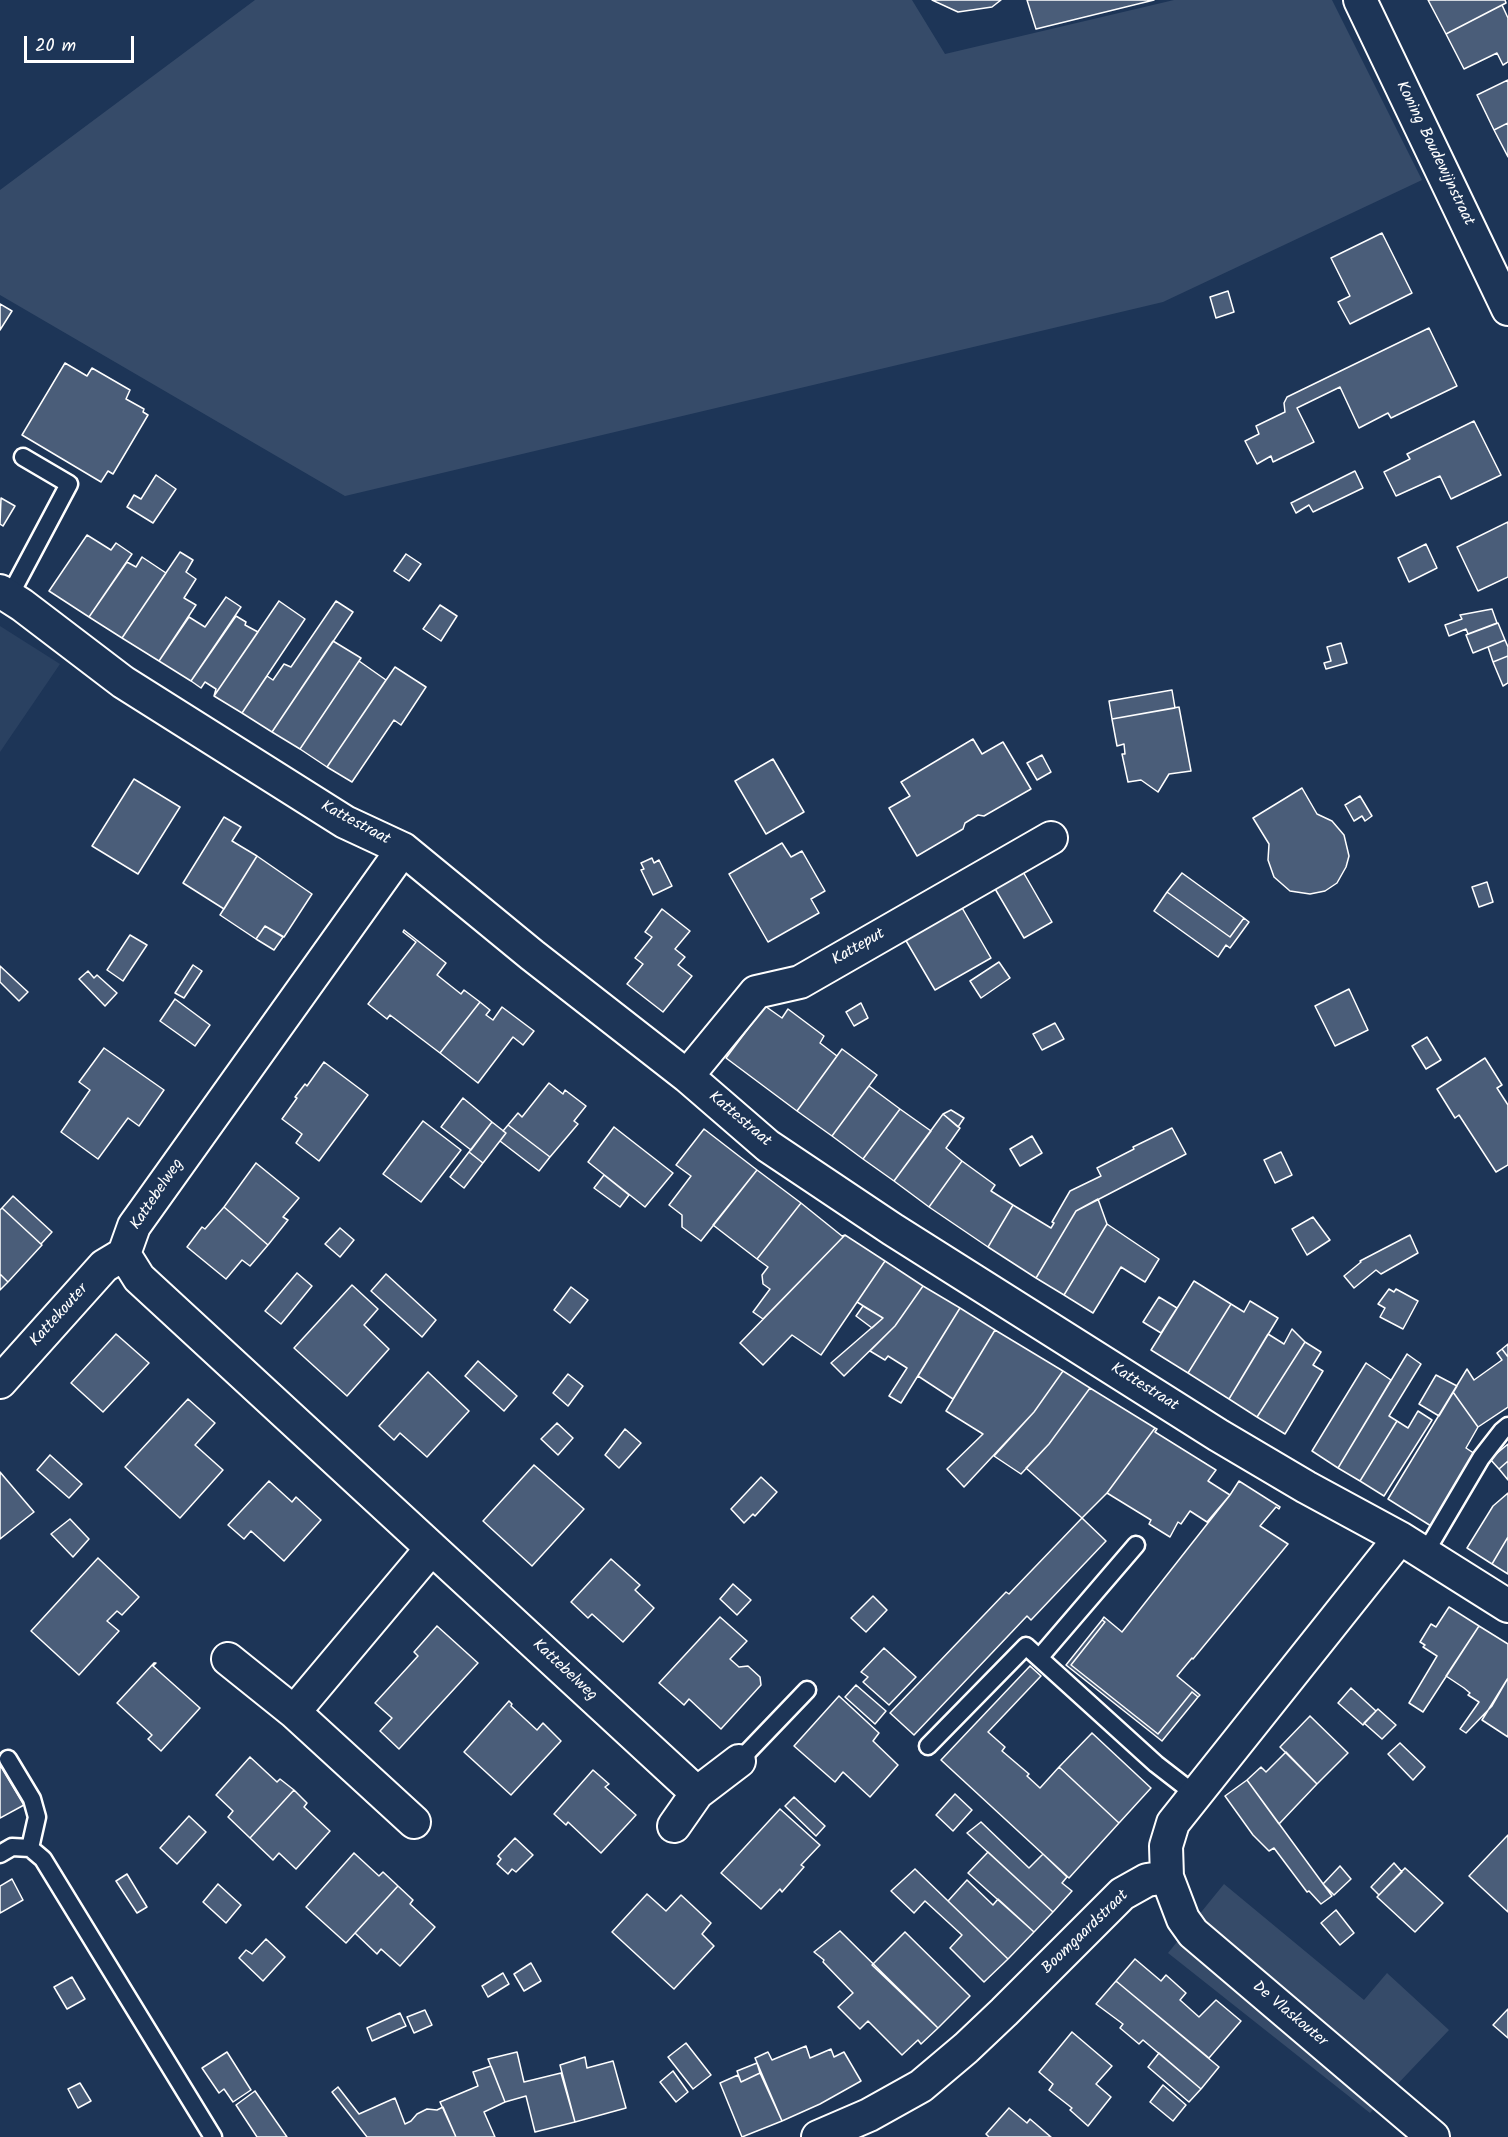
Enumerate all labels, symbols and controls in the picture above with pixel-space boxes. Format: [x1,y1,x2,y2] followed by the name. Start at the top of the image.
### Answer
[27,24,136,62] scale bar
[35,32,76,61] text: 20 m
[1391,79,1477,229] street label: Koning Boudewijnstraat
[317,798,393,850] street label: Kattestraat
[829,925,889,971] street label: Katteput
[704,1088,774,1152] street label: Kattestraat
[127,1156,189,1234] street label: Kattebelweg
[27,1281,93,1351] street label: Kattekouter
[1107,1360,1181,1416] street label: Kattestraat
[528,1636,600,1706] street label: Kattebelweg
[1039,1887,1133,1979] street label: Boomgaardstraat
[1248,1978,1330,2052] street label: De Vlaskouter

